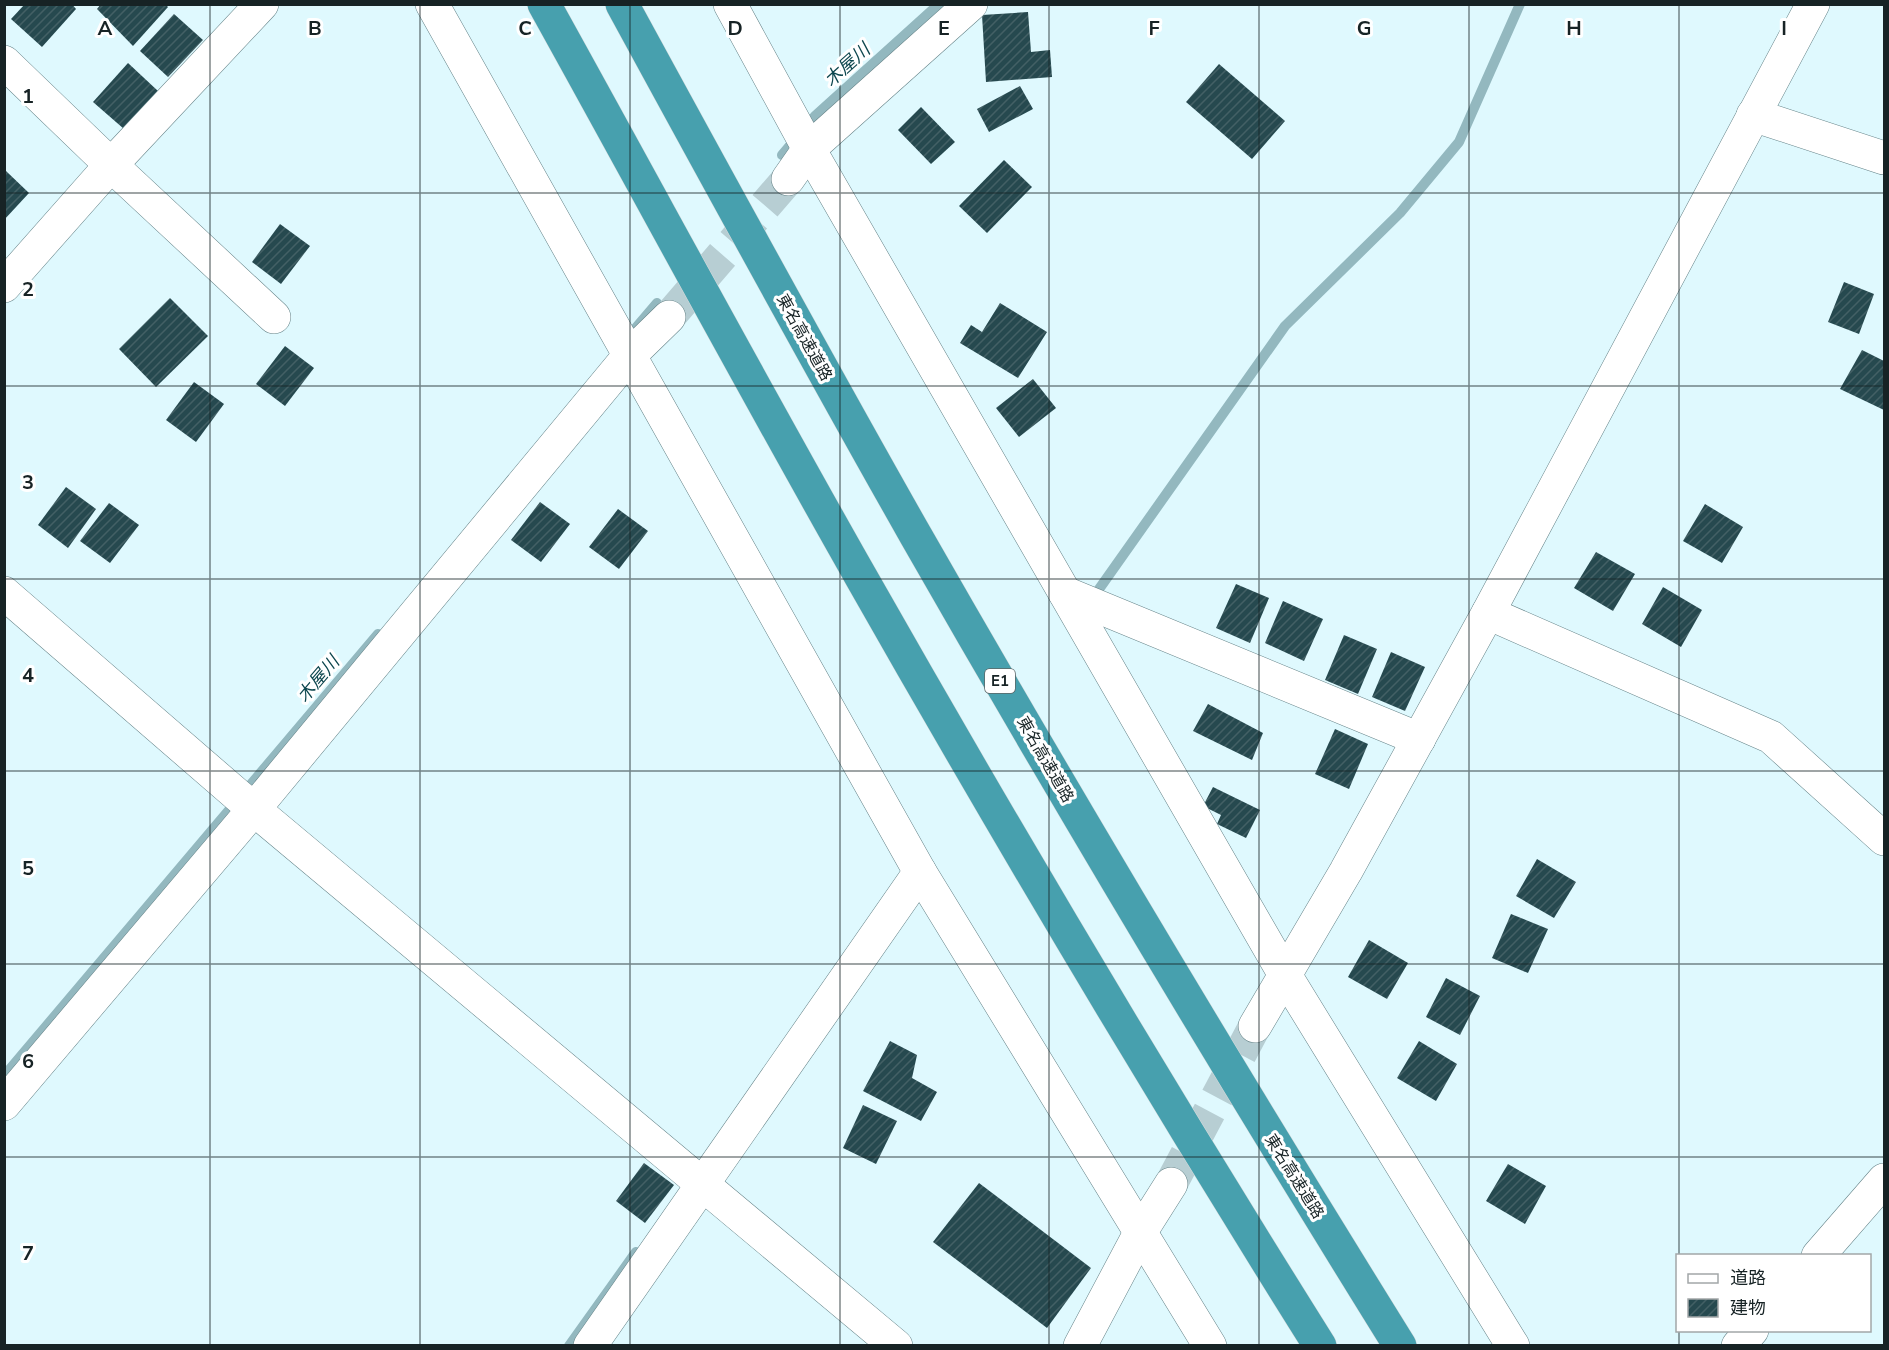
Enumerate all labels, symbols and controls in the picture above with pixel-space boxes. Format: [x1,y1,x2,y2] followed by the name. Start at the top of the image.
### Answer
[98,15,113,42] text: A
[308,15,322,42] text: B
[518,15,532,42] text: C
[727,15,743,42] text: D
[938,15,950,42] text: E
[1148,15,1160,42] text: F
[1357,15,1371,42] text: G
[1566,15,1582,42] text: H
[1781,15,1787,42] text: I
[819,37,877,92] water label: 木屋川
[22,83,34,110] text: 1
[22,276,34,303] text: 2
[771,290,837,385] street label: 東名高速道路
[22,469,34,496] text: 3
[291,649,346,707] water label: 木屋川
[22,662,34,689] text: 4
[985,669,1015,693] road number: E1
[1012,712,1079,807] street label: 東名高速道路
[22,855,34,882] text: 5
[22,1048,34,1075] text: 6
[1259,1130,1329,1223] street label: 東名高速道路
[22,1240,34,1267] text: 7
[1676,1254,1871,1332] legend
[1730,1266,1766,1290] text: 道路
[1730,1296,1766,1320] text: 建物

